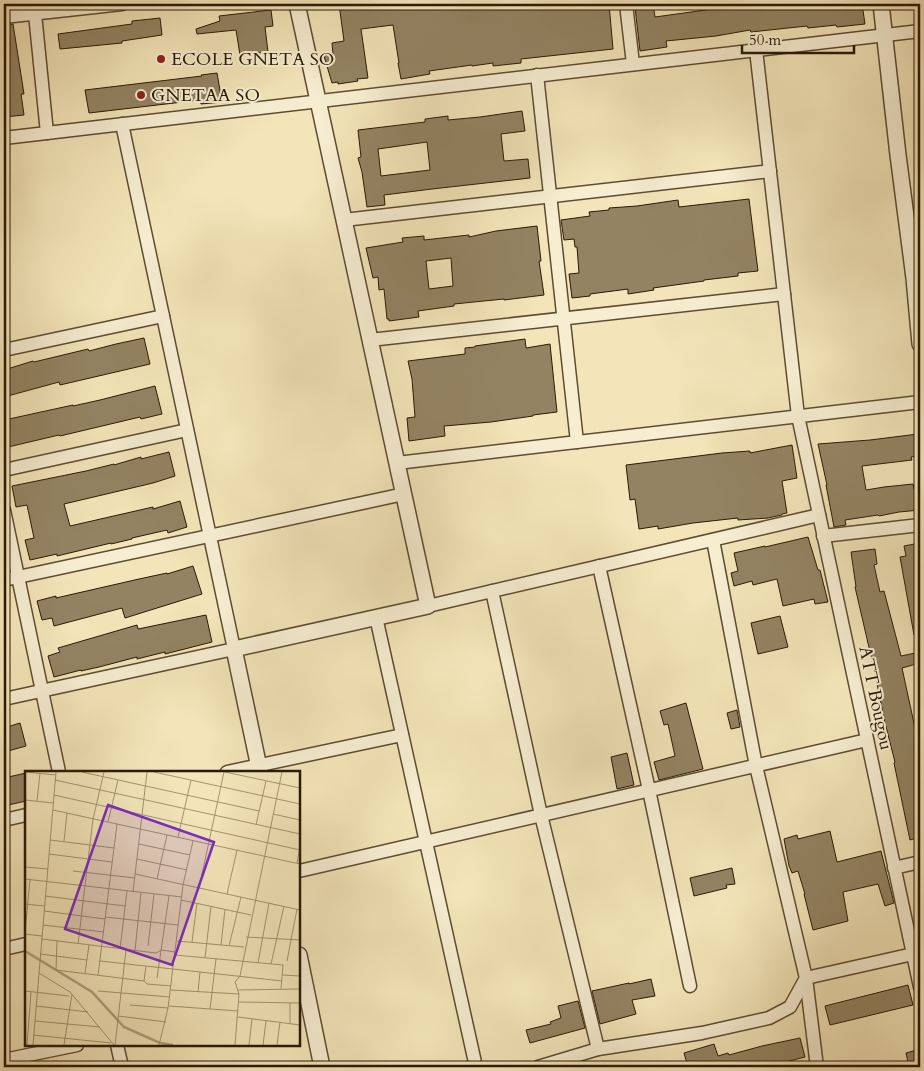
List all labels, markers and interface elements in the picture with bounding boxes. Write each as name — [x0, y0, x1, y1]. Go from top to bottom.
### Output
scale bar — [742, 22, 854, 54]
text: 50 m — [749, 30, 781, 50]
place label: ECOLE GNETA SO — [171, 47, 334, 72]
marker: ECOLE GNETA SO — [155, 53, 167, 65]
place label: GNETAA SO — [151, 83, 260, 108]
marker: GNETAA SO — [135, 89, 147, 101]
street label: ATT Bougou — [852, 644, 899, 752]
inset map — [25, 771, 300, 1046]

